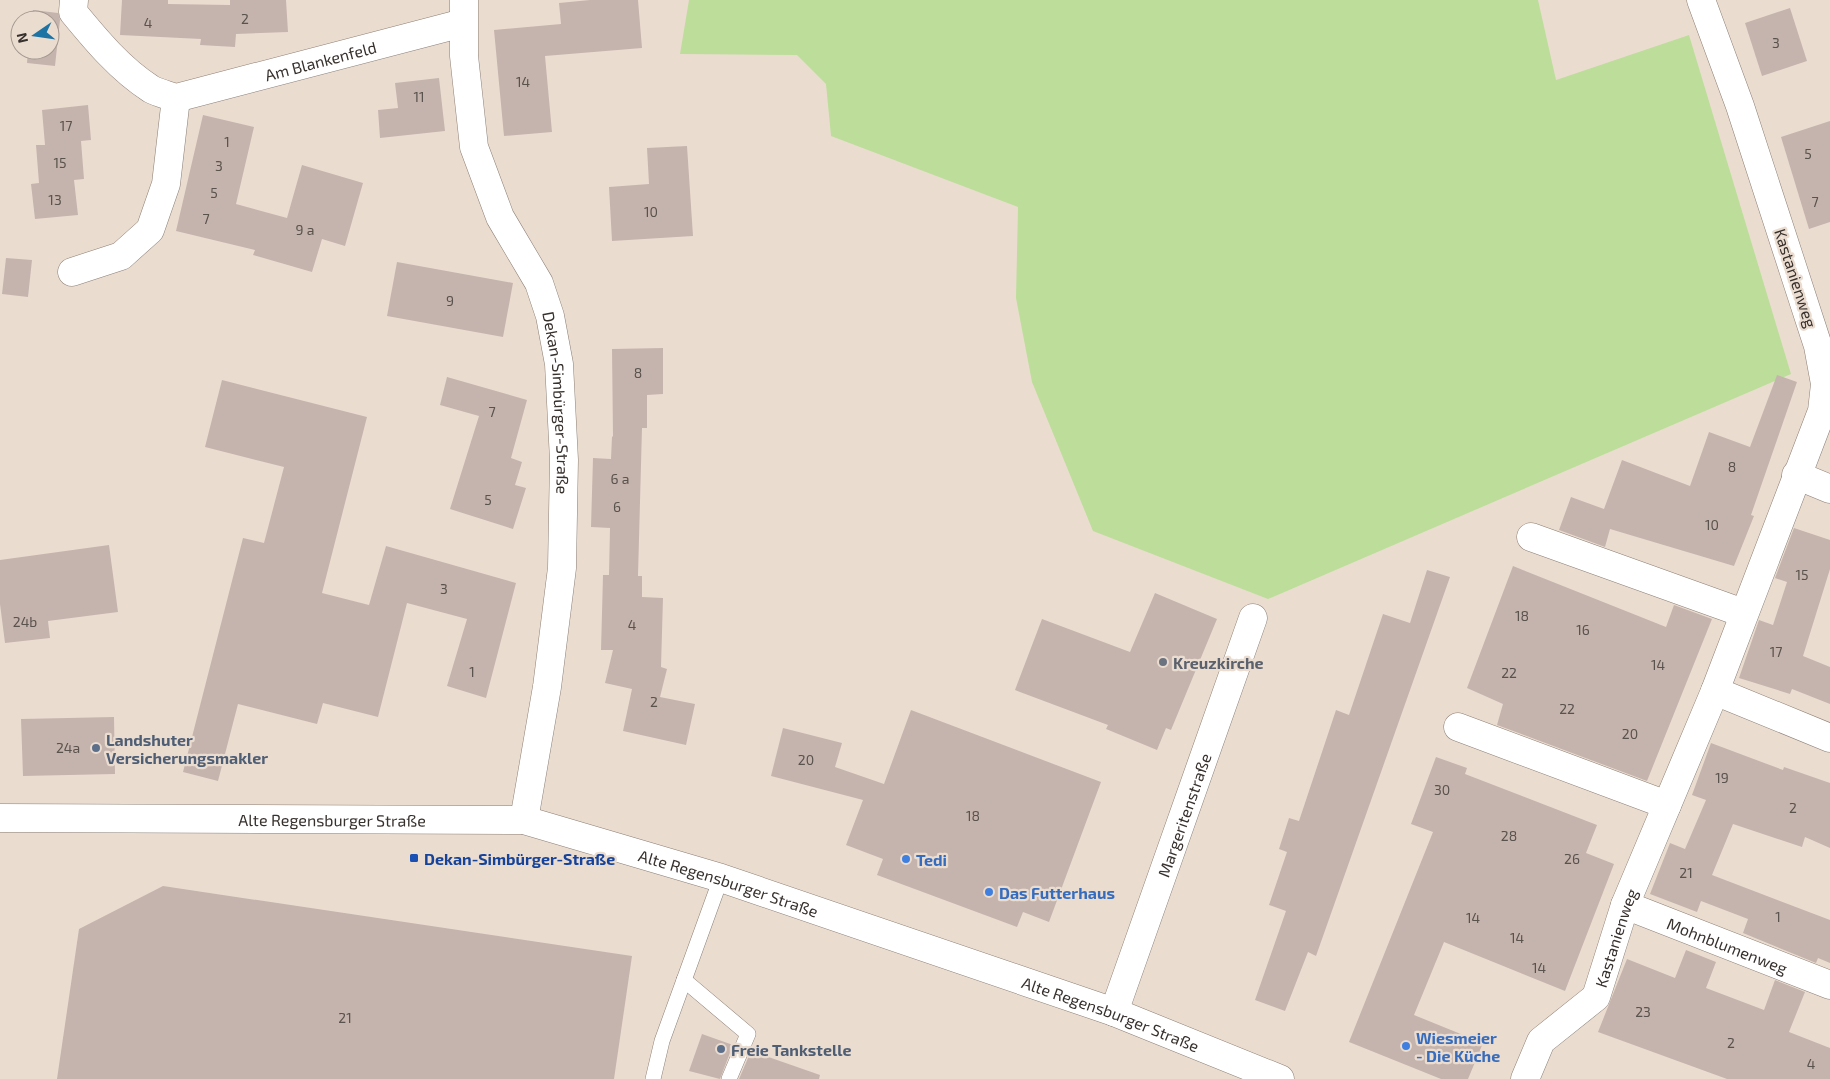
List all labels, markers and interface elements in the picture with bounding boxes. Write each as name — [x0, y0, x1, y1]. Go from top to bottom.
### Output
north arrow — [10, 10, 60, 60]
house number: 2 — [241, 10, 249, 27]
house number: 4 — [144, 14, 152, 31]
text: N — [12, 31, 31, 45]
house number: 3 — [1772, 34, 1780, 51]
street label: Am Blankenfeld — [263, 37, 378, 84]
house number: 14 — [516, 73, 530, 90]
house number: 11 — [413, 88, 425, 105]
house number: 17 — [60, 117, 72, 134]
house number: 1 — [224, 133, 230, 150]
house number: 5 — [1804, 145, 1812, 162]
house number: 15 — [53, 154, 67, 171]
house number: 3 — [215, 157, 223, 174]
house number: 5 — [210, 184, 218, 201]
house number: 13 — [48, 191, 62, 208]
house number: 7 — [1811, 193, 1819, 210]
house number: 10 — [644, 203, 658, 220]
house number: 7 — [202, 210, 210, 227]
house number: 9 a — [296, 221, 314, 238]
street label: Kastanienweg — [1771, 226, 1821, 330]
house number: 9 — [446, 292, 454, 309]
street label: Dekan-Simbürger-Straße — [540, 310, 574, 494]
house number: 8 — [634, 364, 642, 381]
house number: 7 — [488, 403, 496, 420]
house number: 8 — [1728, 458, 1736, 475]
house number: 6 a — [611, 470, 629, 487]
house number: 5 — [484, 491, 492, 508]
house number: 6 — [613, 498, 621, 515]
house number: 10 — [1705, 516, 1719, 533]
house number: 15 — [1795, 566, 1809, 583]
house number: 3 — [440, 580, 448, 597]
house number: 18 — [1515, 607, 1529, 624]
house number: 24b — [13, 613, 37, 630]
house number: 4 — [628, 616, 636, 633]
house number: 16 — [1576, 621, 1590, 638]
house number: 17 — [1770, 643, 1782, 660]
place label: Kreuzkirche — [1173, 653, 1264, 672]
marker: Kreuzkirche — [1157, 656, 1169, 668]
house number: 14 — [1651, 656, 1665, 673]
house number: 1 — [469, 663, 475, 680]
house number: 22 — [1501, 664, 1517, 681]
house number: 2 — [650, 693, 658, 710]
house number: 22 — [1559, 700, 1575, 717]
house number: 20 — [1622, 725, 1638, 742]
place label: Landshuter Versicherungsmakler — [106, 730, 268, 767]
house number: 24a — [56, 739, 80, 756]
marker: Landshuter Versicherungsmakler — [90, 742, 102, 754]
street label: Margeritenstraße — [1153, 750, 1214, 879]
house number: 20 — [798, 751, 814, 768]
house number: 19 — [1715, 769, 1729, 786]
house number: 30 — [1434, 781, 1450, 798]
house number: 2 — [1789, 799, 1797, 816]
house number: 18 — [966, 807, 980, 824]
street label: Alte Regensburger Straße — [238, 809, 426, 829]
house number: 28 — [1501, 827, 1517, 844]
street label: Alte Regensburger Straße — [637, 845, 821, 920]
place label: Dekan-Simbürger-Straße — [424, 849, 615, 868]
place label: Tedi — [916, 850, 947, 869]
house number: 26 — [1564, 850, 1580, 867]
marker: Dekan-Simbürger-Straße — [408, 852, 420, 864]
marker: Tedi — [900, 853, 912, 865]
house number: 21 — [1679, 864, 1693, 881]
place label: Das Futterhaus — [999, 883, 1115, 902]
street label: Kastanienweg — [1590, 885, 1641, 990]
marker: Das Futterhaus — [983, 886, 995, 898]
house number: 1 — [1775, 908, 1781, 925]
house number: 14 — [1466, 909, 1480, 926]
street label: Mohnblumenweg — [1665, 913, 1790, 977]
house number: 14 — [1510, 929, 1524, 946]
house number: 14 — [1532, 959, 1546, 976]
street label: Alte Regensburger Straße — [1020, 972, 1202, 1055]
house number: 23 — [1635, 1003, 1651, 1020]
house number: 21 — [338, 1009, 352, 1026]
place label: Wiesmeier - Die Küche — [1416, 1028, 1500, 1065]
house number: 2 — [1727, 1034, 1735, 1051]
place label: Freie Tankstelle — [731, 1040, 851, 1059]
marker: Wiesmeier - Die Küche — [1400, 1040, 1412, 1052]
marker: Freie Tankstelle — [715, 1043, 727, 1055]
house number: 4 — [1807, 1055, 1815, 1072]

